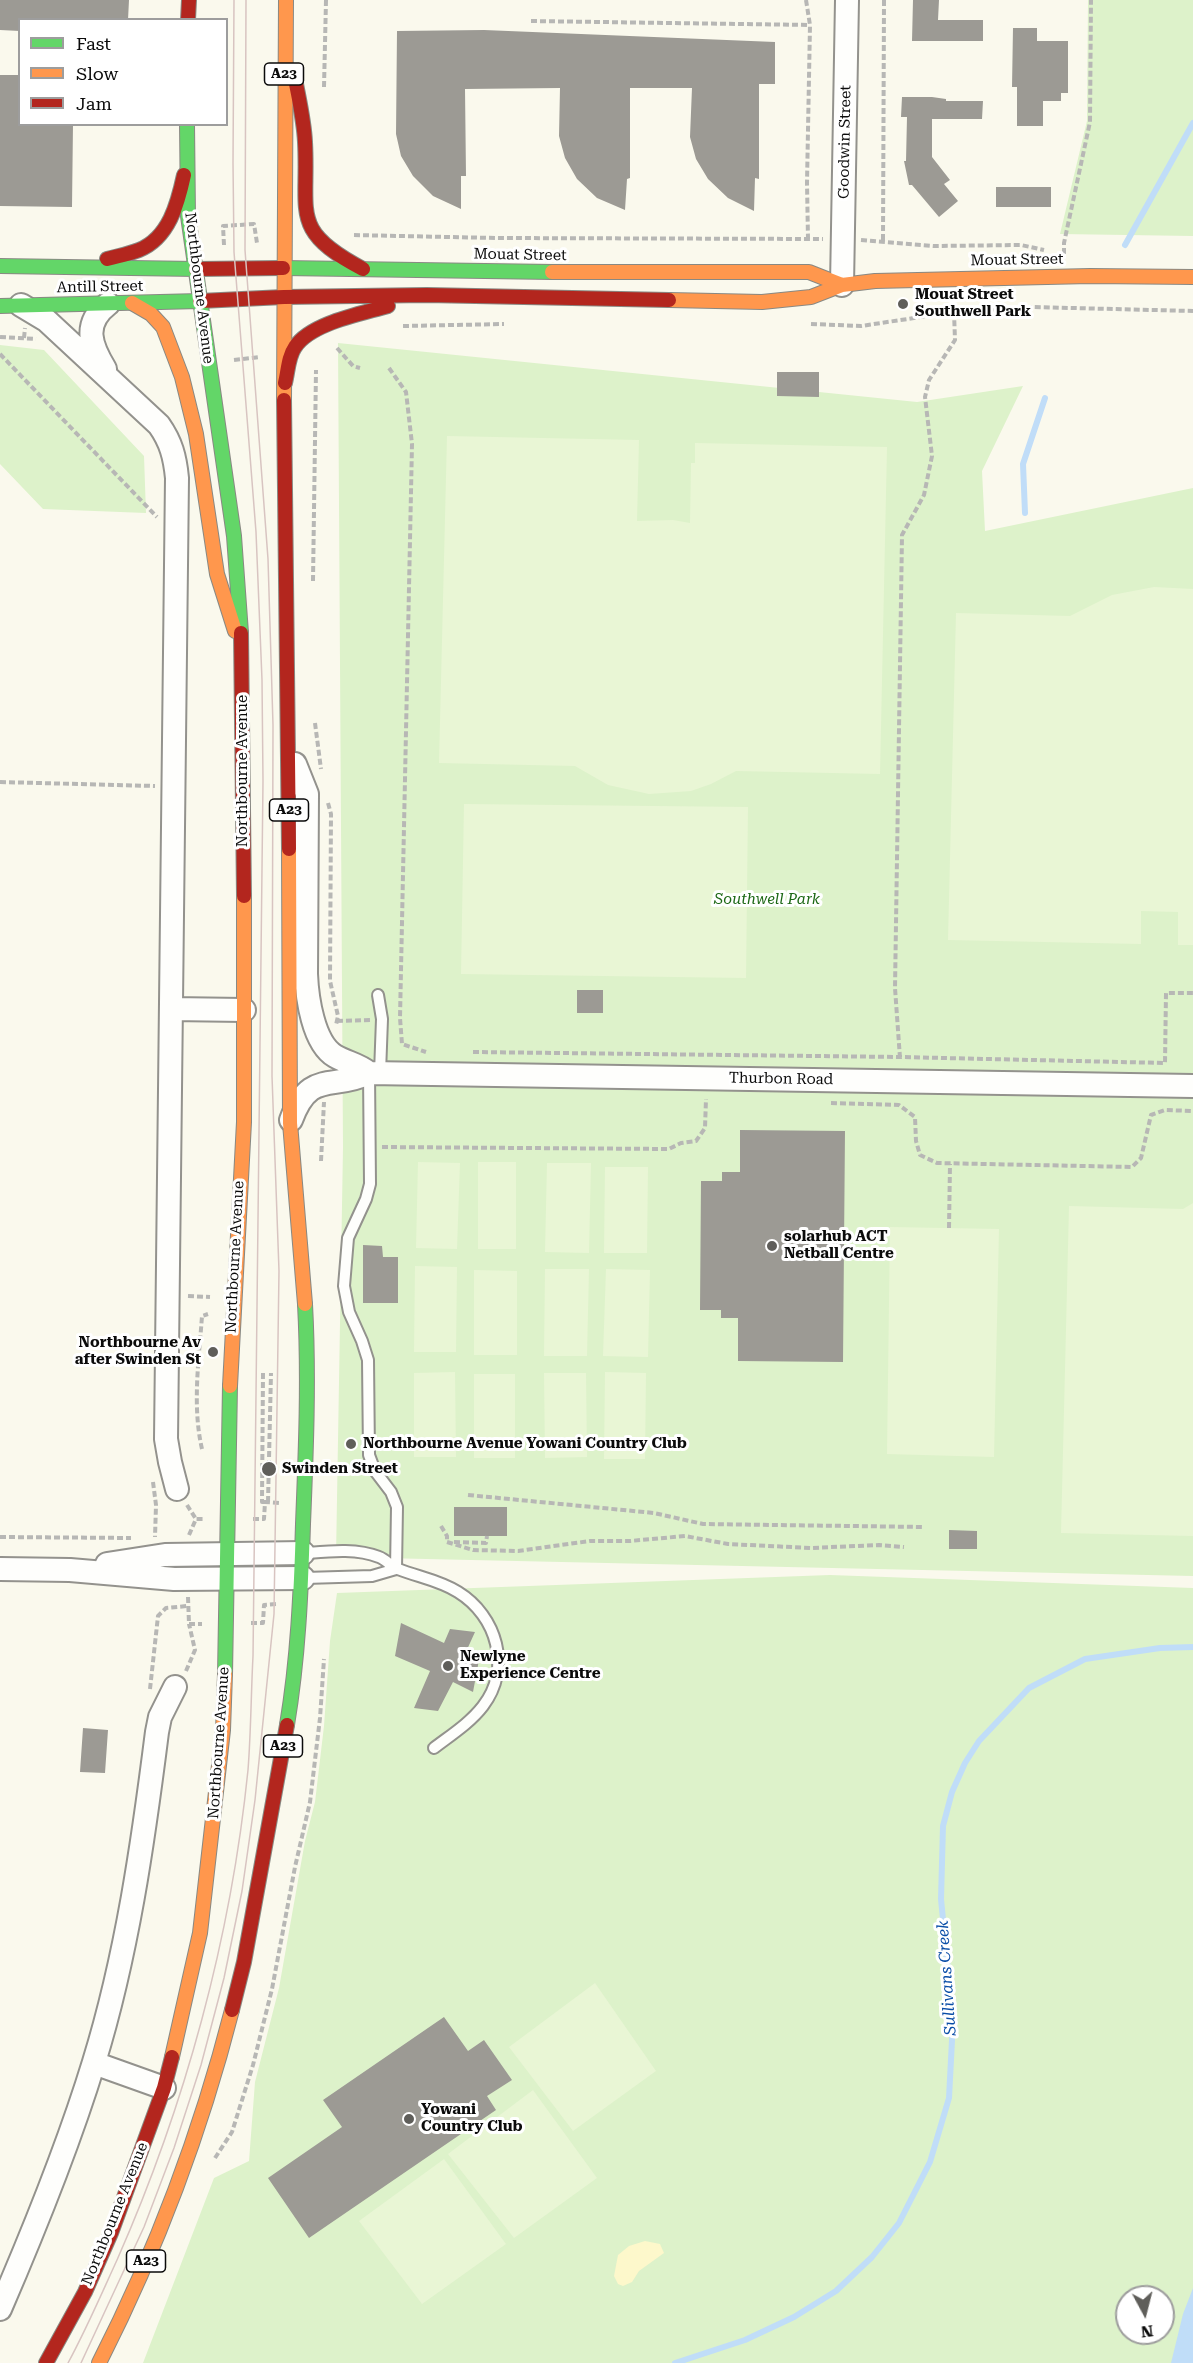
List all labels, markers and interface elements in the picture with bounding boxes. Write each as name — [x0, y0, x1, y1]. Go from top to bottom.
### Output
legend — [18, 18, 228, 126]
text: Fast — [76, 33, 111, 54]
text: Slow — [76, 63, 118, 84]
road number: A23 — [264, 63, 304, 85]
street label: Goodwin Street — [835, 85, 855, 199]
text: Jam — [76, 93, 112, 114]
street label: Northbourne Avenue — [181, 211, 217, 365]
street label: Mouat Street — [473, 245, 567, 265]
street label: Mouat Street — [970, 250, 1064, 270]
street label: Antill Street — [57, 277, 143, 297]
place label: Mouat Street Southwell Park — [915, 286, 1031, 321]
marker: Mouat Street Southwell Park — [896, 297, 910, 311]
street label: Northbourne Avenue — [234, 695, 252, 847]
road number: A23 — [270, 799, 308, 821]
park label: Southwell Park — [714, 891, 820, 909]
street label: Thurbon Road — [729, 1069, 833, 1089]
street label: Northbourne Avenue — [222, 1180, 248, 1334]
place label: solarhub ACT Netball Centre — [784, 1228, 894, 1263]
marker: solarhub ACT Netball Centre — [765, 1239, 779, 1253]
place label: Northbourne Av after Swinden St — [75, 1334, 201, 1369]
marker: Northbourne Av after Swinden St — [206, 1345, 220, 1359]
place label: Northbourne Avenue Yowani Country Club — [363, 1435, 687, 1453]
marker: Northbourne Avenue Yowani Country Club — [344, 1437, 358, 1451]
marker: Swinden Street — [260, 1460, 278, 1478]
place label: Swinden Street — [282, 1460, 398, 1478]
place label: Newlyne Experience Centre — [460, 1648, 601, 1683]
marker: Newlyne Experience Centre — [441, 1659, 455, 1673]
street label: Northbourne Avenue — [205, 1666, 233, 1820]
road number: A23 — [264, 1735, 302, 1757]
water label: Sullivans Creek — [933, 1920, 961, 2036]
place label: Yowani Country Club — [421, 2101, 523, 2136]
marker: Yowani Country Club — [402, 2112, 416, 2126]
street label: Northbourne Avenue — [78, 2140, 152, 2288]
road number: A23 — [126, 2250, 166, 2272]
north arrow — [1115, 2285, 1175, 2345]
text: N — [1140, 2321, 1154, 2342]

